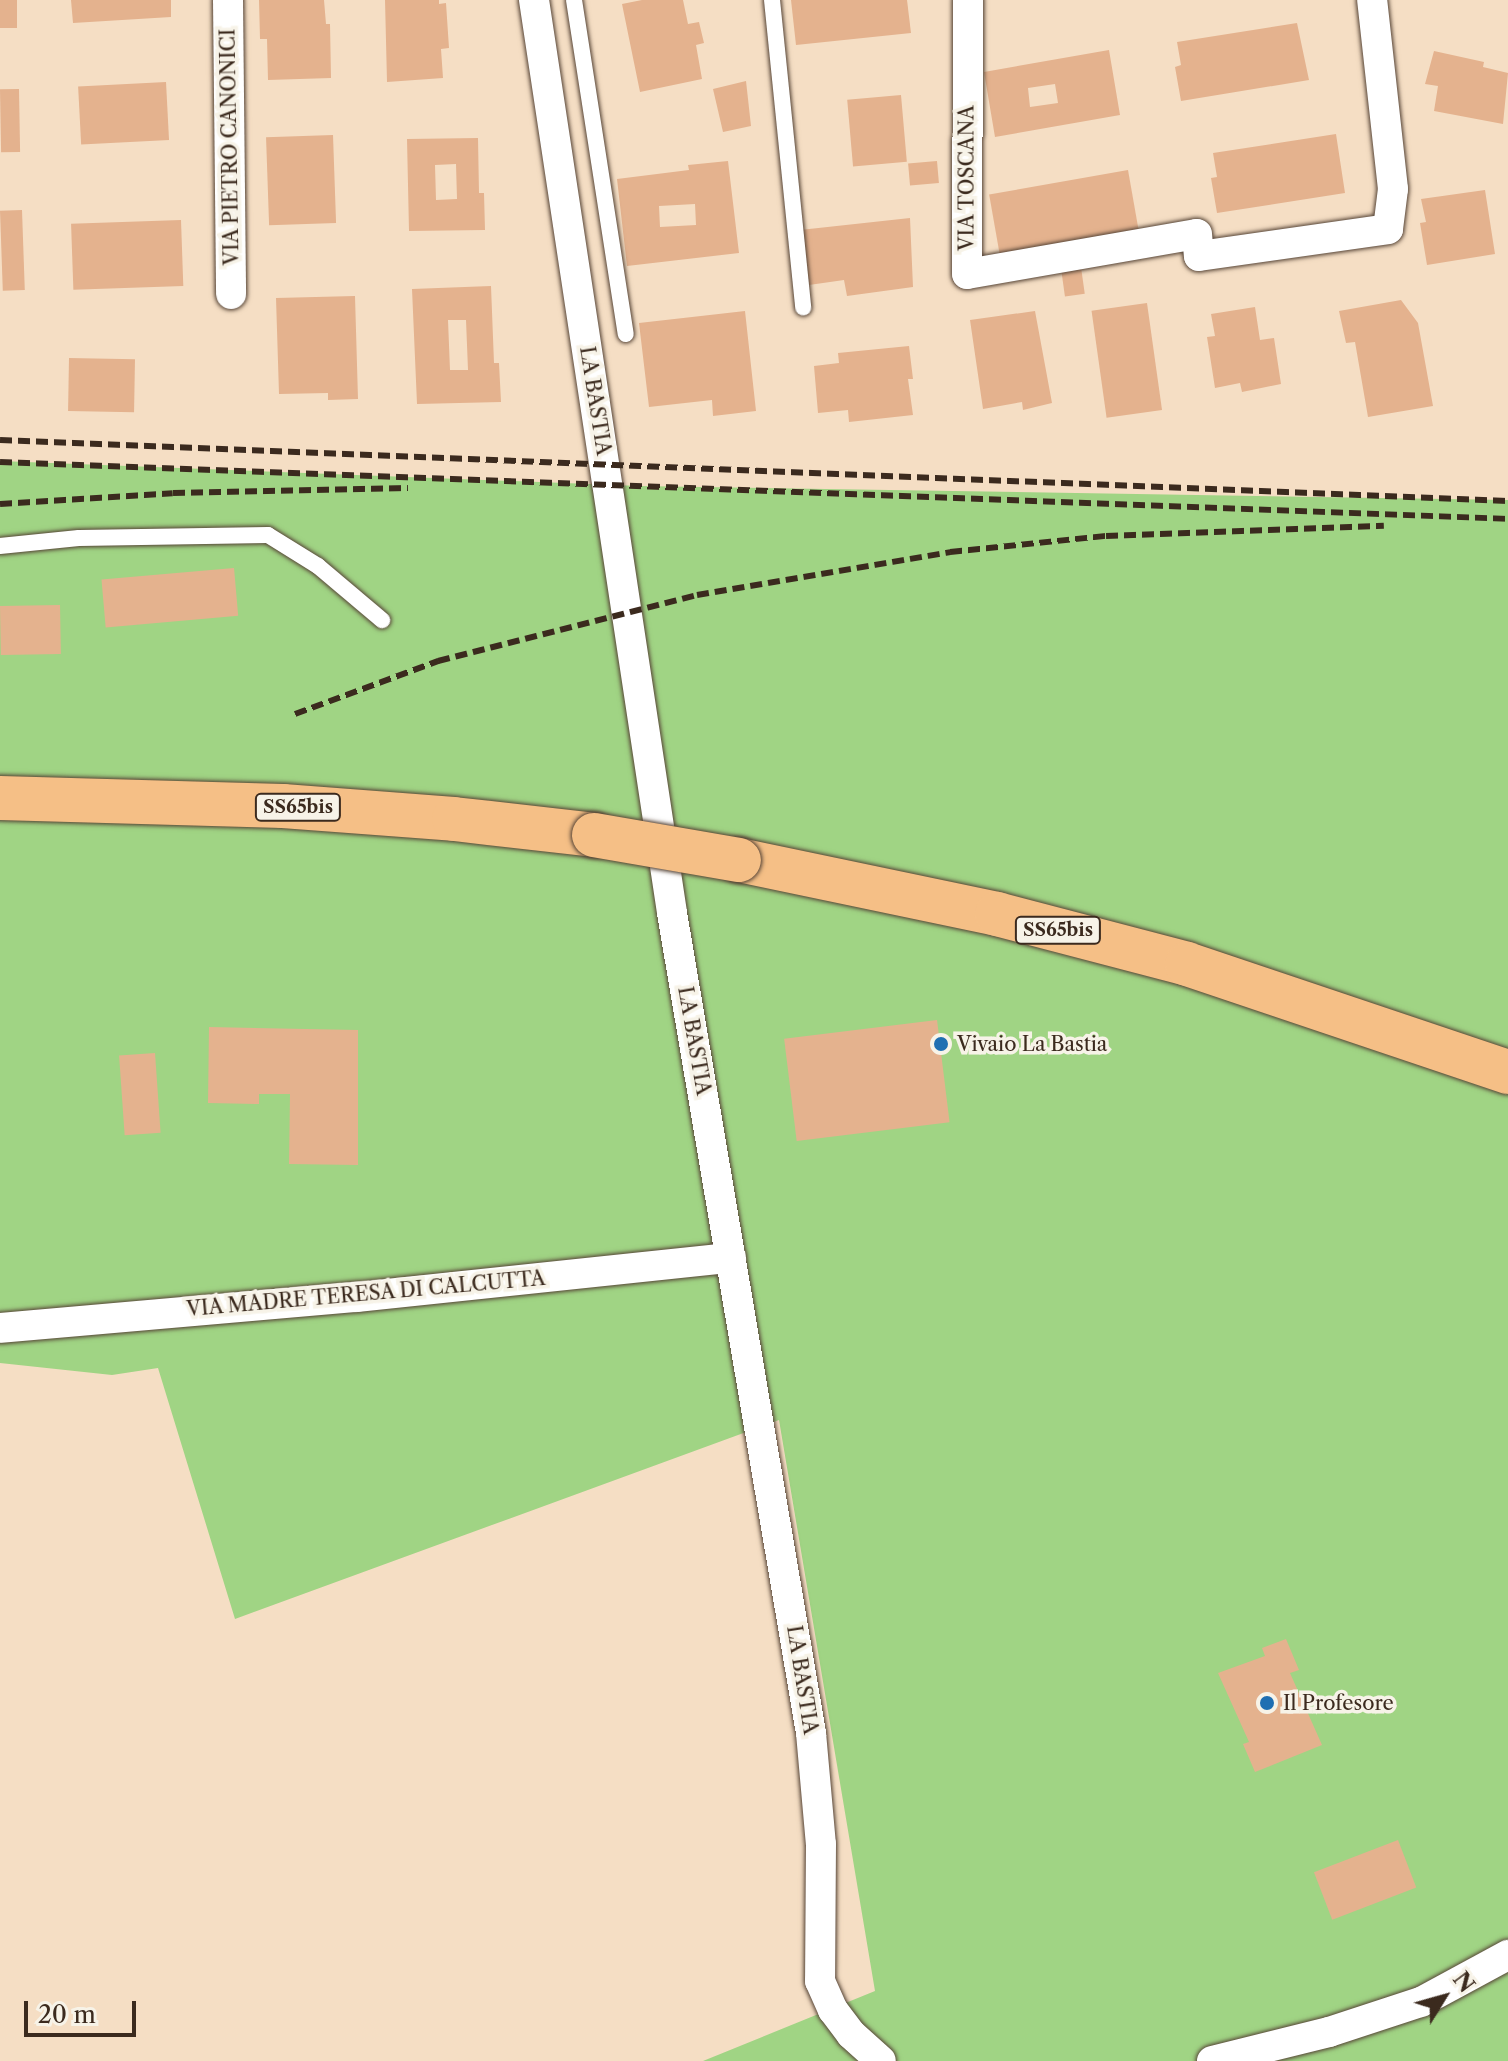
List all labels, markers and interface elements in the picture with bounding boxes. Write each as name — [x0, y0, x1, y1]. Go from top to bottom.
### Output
street label: VIA PIETRO CANONICI — [216, 28, 244, 266]
street label: VIA TOSCANA — [955, 104, 979, 252]
street label: LA BASTIA — [574, 344, 616, 458]
road number: SS65bis — [254, 793, 342, 821]
road number: SS65bis — [1014, 916, 1102, 944]
street label: LA BASTIA — [673, 984, 715, 1098]
place label: Vivaio La Bastia — [957, 1032, 1108, 1056]
marker: Vivaio La Bastia — [932, 1035, 950, 1053]
street label: VIA MADRE TERESA DI CALCUTTA — [185, 1266, 547, 1322]
street label: LA BASTIA — [781, 1623, 823, 1737]
place label: Il Profesore — [1283, 1691, 1394, 1715]
marker: Il Profesore — [1258, 1694, 1276, 1712]
north arrow — [1404, 1957, 1484, 2037]
text: N — [1447, 1966, 1480, 1998]
scale bar — [28, 1985, 140, 2035]
text: 20 m — [38, 2000, 96, 2029]

